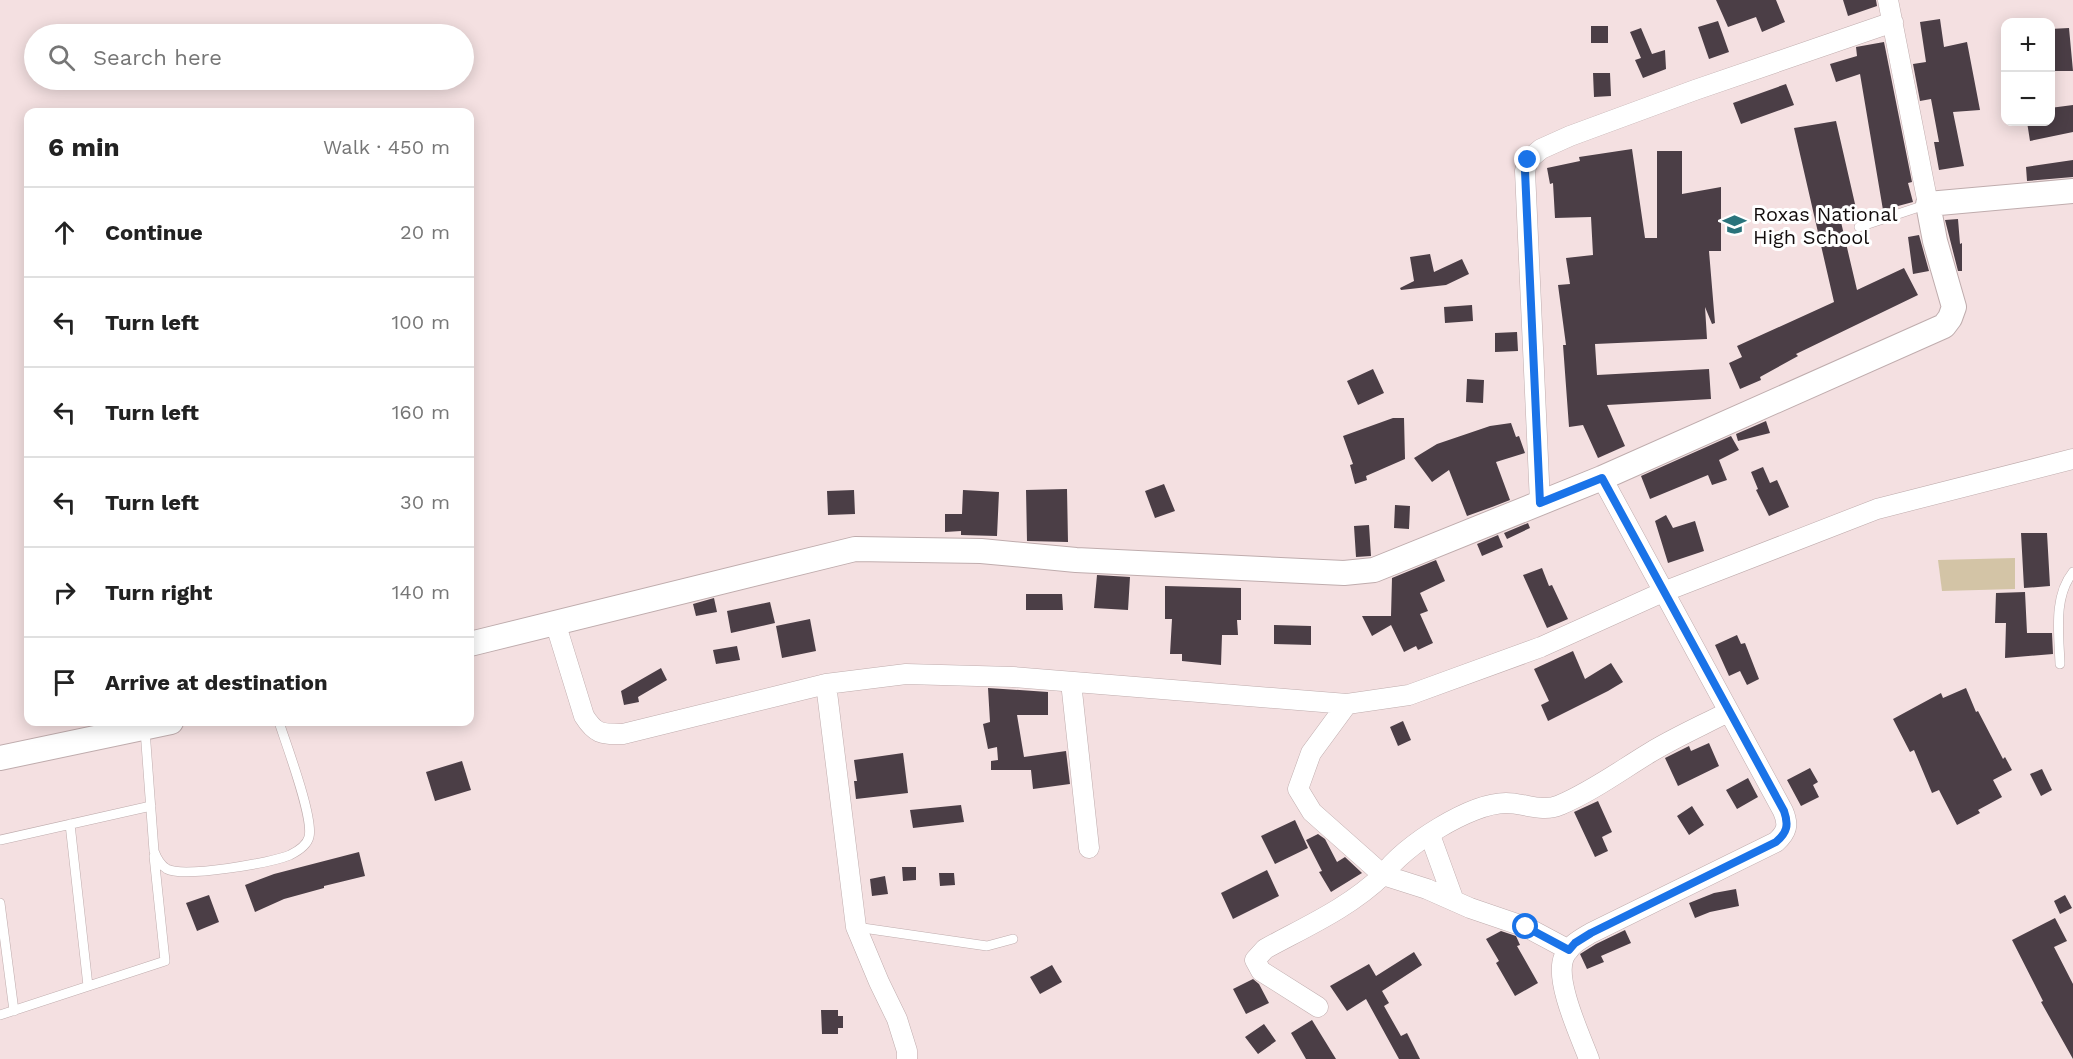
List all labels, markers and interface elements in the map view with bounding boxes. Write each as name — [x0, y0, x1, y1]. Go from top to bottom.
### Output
map controls — [2001, 18, 2055, 126]
button: + — [2001, 18, 2055, 72]
search box — [24, 24, 474, 90]
icon: search — [45, 41, 78, 74]
text: Search here — [93, 45, 222, 70]
button: − — [2001, 72, 2055, 126]
text: 6 min — [48, 132, 120, 162]
text: Walk · 450 m — [323, 135, 450, 159]
route end — [1514, 146, 1540, 172]
place label: Roxas National High School — [1753, 202, 1898, 249]
school or university icon: Roxas National High School — [1722, 212, 1748, 238]
icon: ahead — [48, 216, 81, 249]
text: Continue — [105, 220, 203, 245]
text: 20 m — [400, 220, 450, 244]
icon: left — [48, 306, 81, 339]
text: Turn left — [105, 310, 199, 335]
text: 100 m — [391, 310, 450, 334]
icon: left — [48, 396, 81, 429]
text: Turn left — [105, 400, 199, 425]
text: 160 m — [392, 400, 450, 424]
icon: left — [48, 486, 81, 519]
text: Turn left — [105, 490, 199, 515]
text: 30 m — [400, 490, 450, 514]
icon: right — [48, 576, 81, 609]
text: Turn right — [105, 580, 212, 605]
text: 140 m — [392, 580, 450, 604]
icon: arrive — [48, 666, 81, 699]
text: Arrive at destination — [105, 670, 328, 695]
route start — [1512, 913, 1538, 939]

